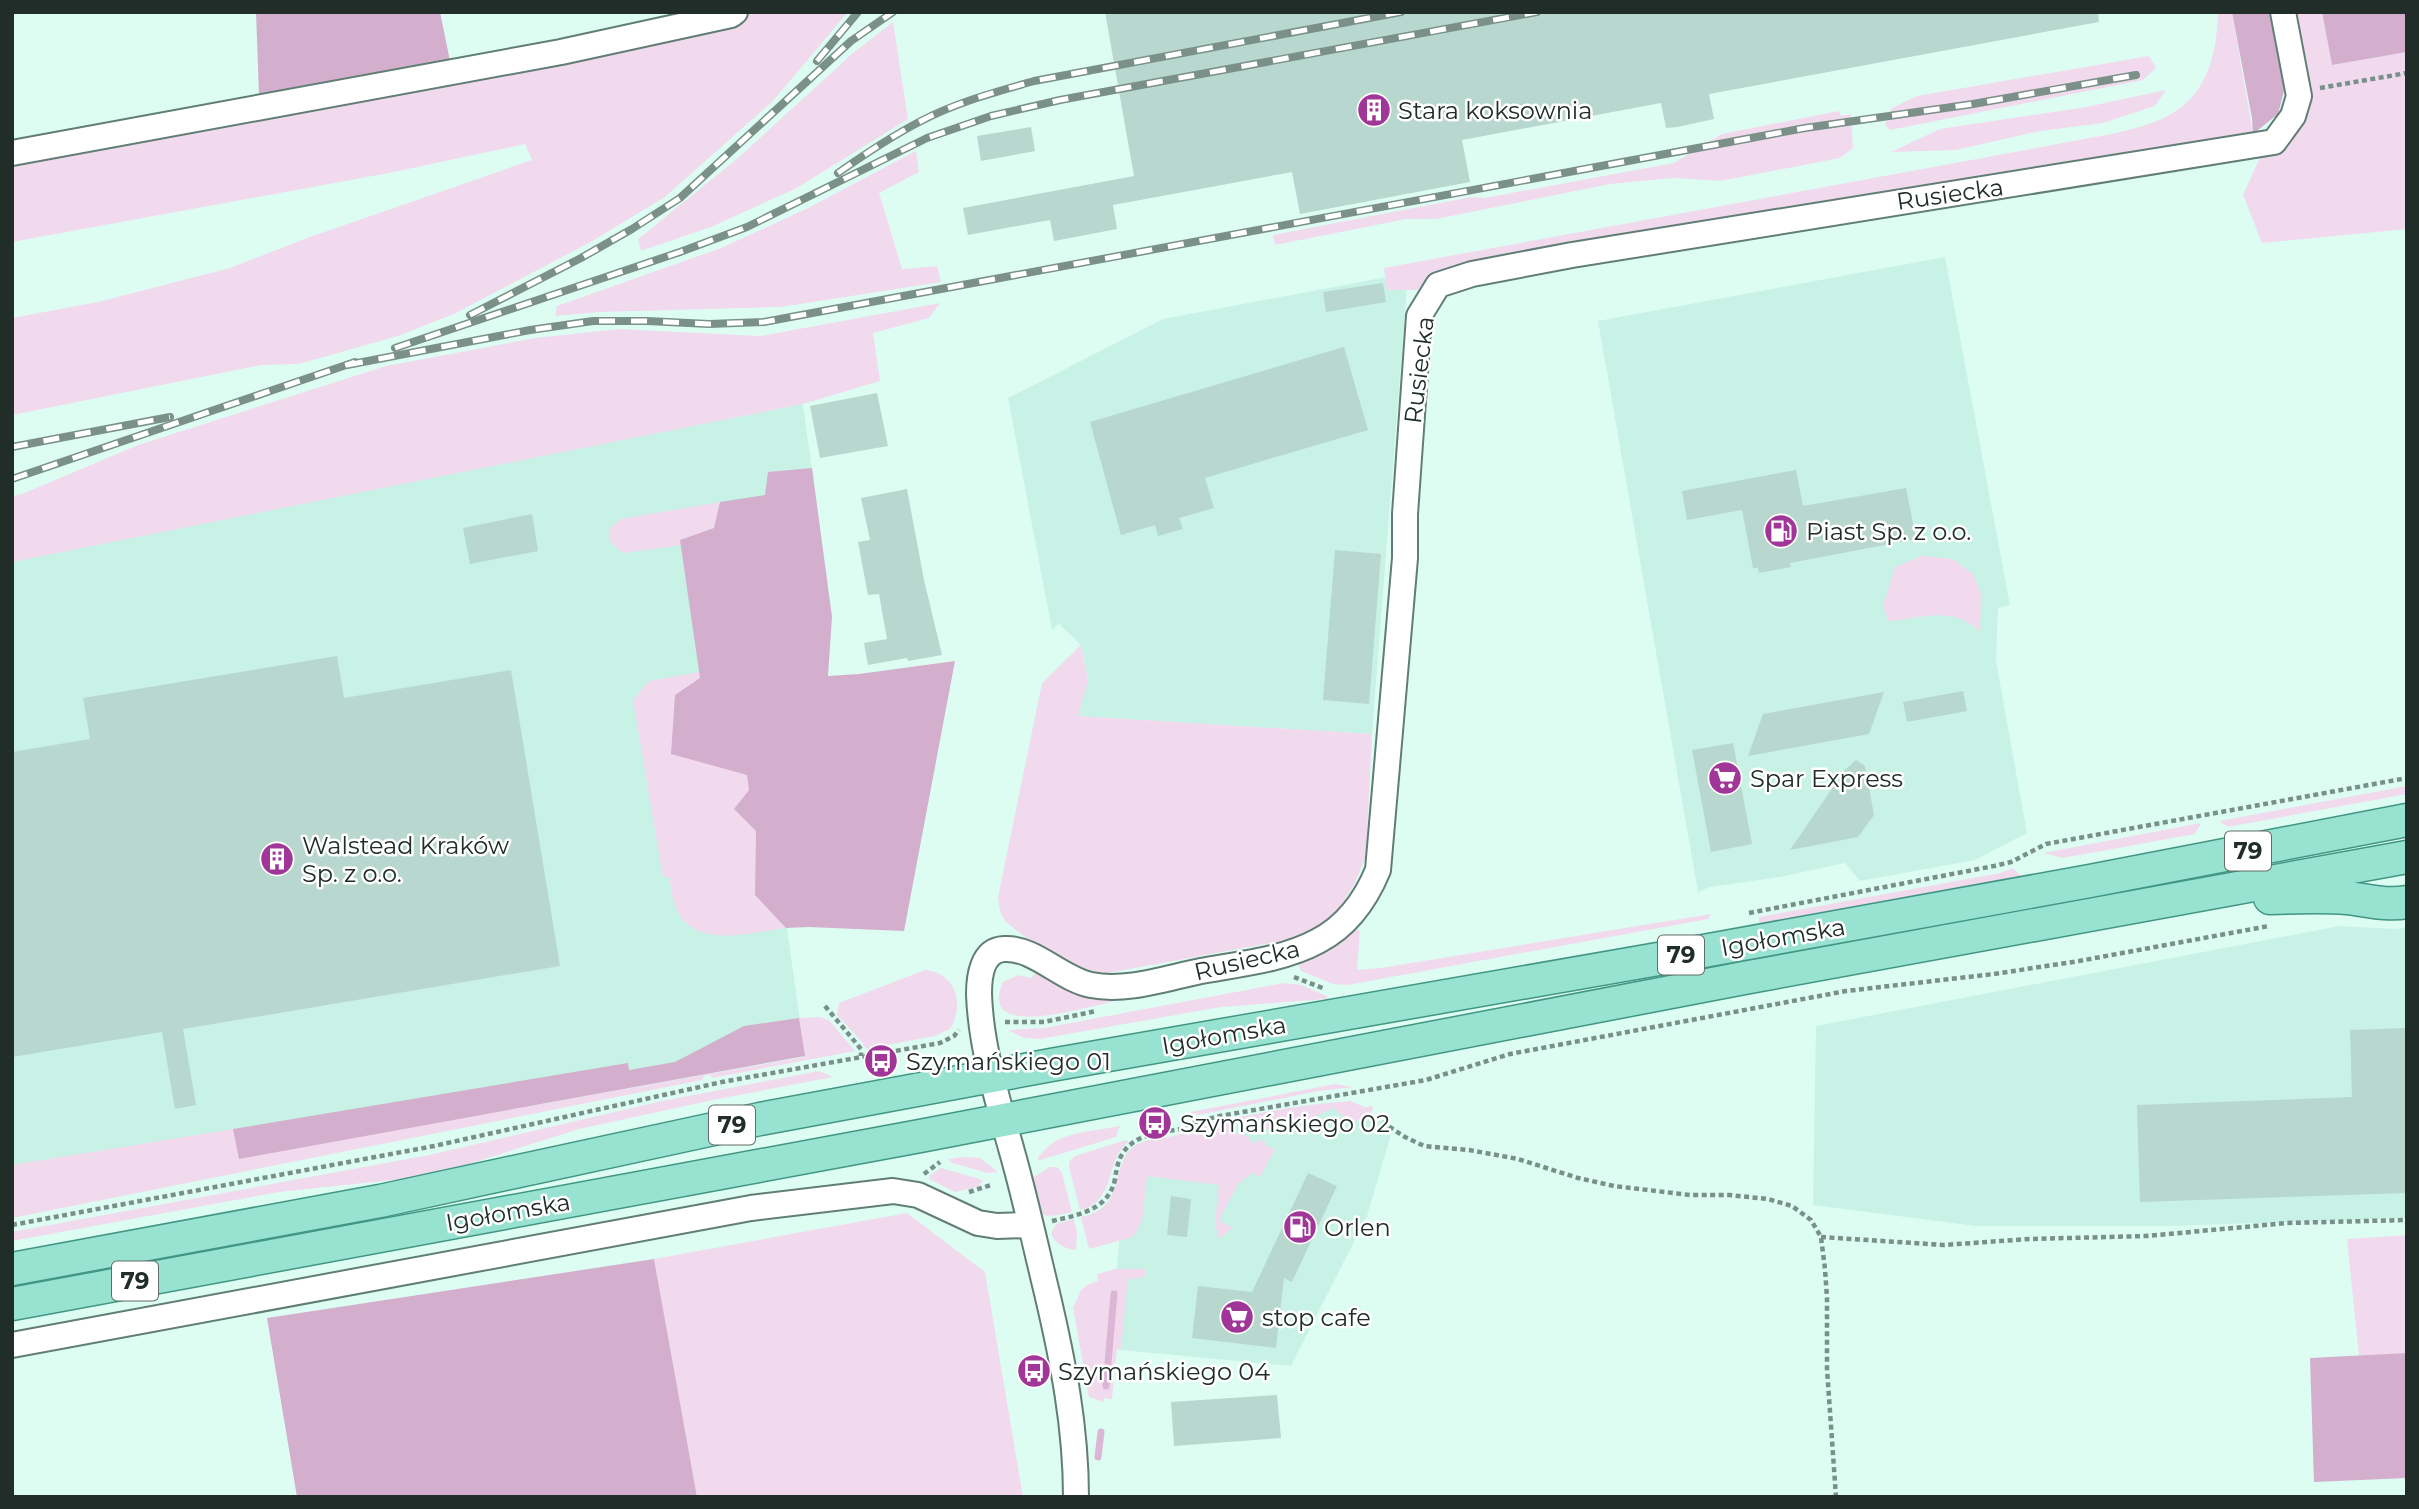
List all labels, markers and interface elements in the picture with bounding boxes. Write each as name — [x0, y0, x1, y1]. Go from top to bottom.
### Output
building icon: Stara koksownia — [1355, 91, 1393, 129]
place label: Stara koksownia — [1398, 96, 1592, 125]
street label: Rusiecka — [1895, 172, 2005, 216]
street label: Rusiecka — [1398, 315, 1440, 425]
fuel station icon: Piast Sp. z o.o. — [1762, 512, 1800, 550]
place label: Piast Sp. z o.o. — [1806, 517, 1971, 546]
supermarket icon: Spar Express — [1706, 759, 1744, 797]
place label: Spar Express — [1750, 764, 1903, 793]
place label: Walstead Kraków Sp. z o.o. — [302, 831, 509, 888]
road number: 79 — [2225, 832, 2271, 870]
building icon: Walstead Kraków Sp. z o.o. — [258, 840, 296, 878]
street label: Igołomska — [1718, 912, 1848, 962]
street label: Rusiecka — [1191, 934, 1303, 986]
road number: 79 — [1658, 936, 1704, 974]
street label: Igołomska — [1159, 1010, 1289, 1060]
bus stop icon: Szymańskiego 01 — [862, 1042, 900, 1080]
place label: Szymańskiego 01 — [906, 1047, 1111, 1076]
bus stop icon: Szymańskiego 02 — [1136, 1104, 1174, 1142]
road number: 79 — [709, 1106, 755, 1144]
place label: Szymańskiego 02 — [1180, 1109, 1390, 1138]
street label: Igołomska — [443, 1187, 573, 1237]
fuel station icon: Orlen — [1281, 1208, 1319, 1246]
place label: Orlen — [1324, 1213, 1391, 1242]
road number: 79 — [112, 1262, 158, 1300]
supermarket icon: stop cafe — [1218, 1298, 1256, 1336]
place label: stop cafe — [1262, 1303, 1371, 1332]
bus stop icon: Szymańskiego 04 — [1015, 1352, 1053, 1390]
place label: Szymańskiego 04 — [1058, 1357, 1270, 1386]

